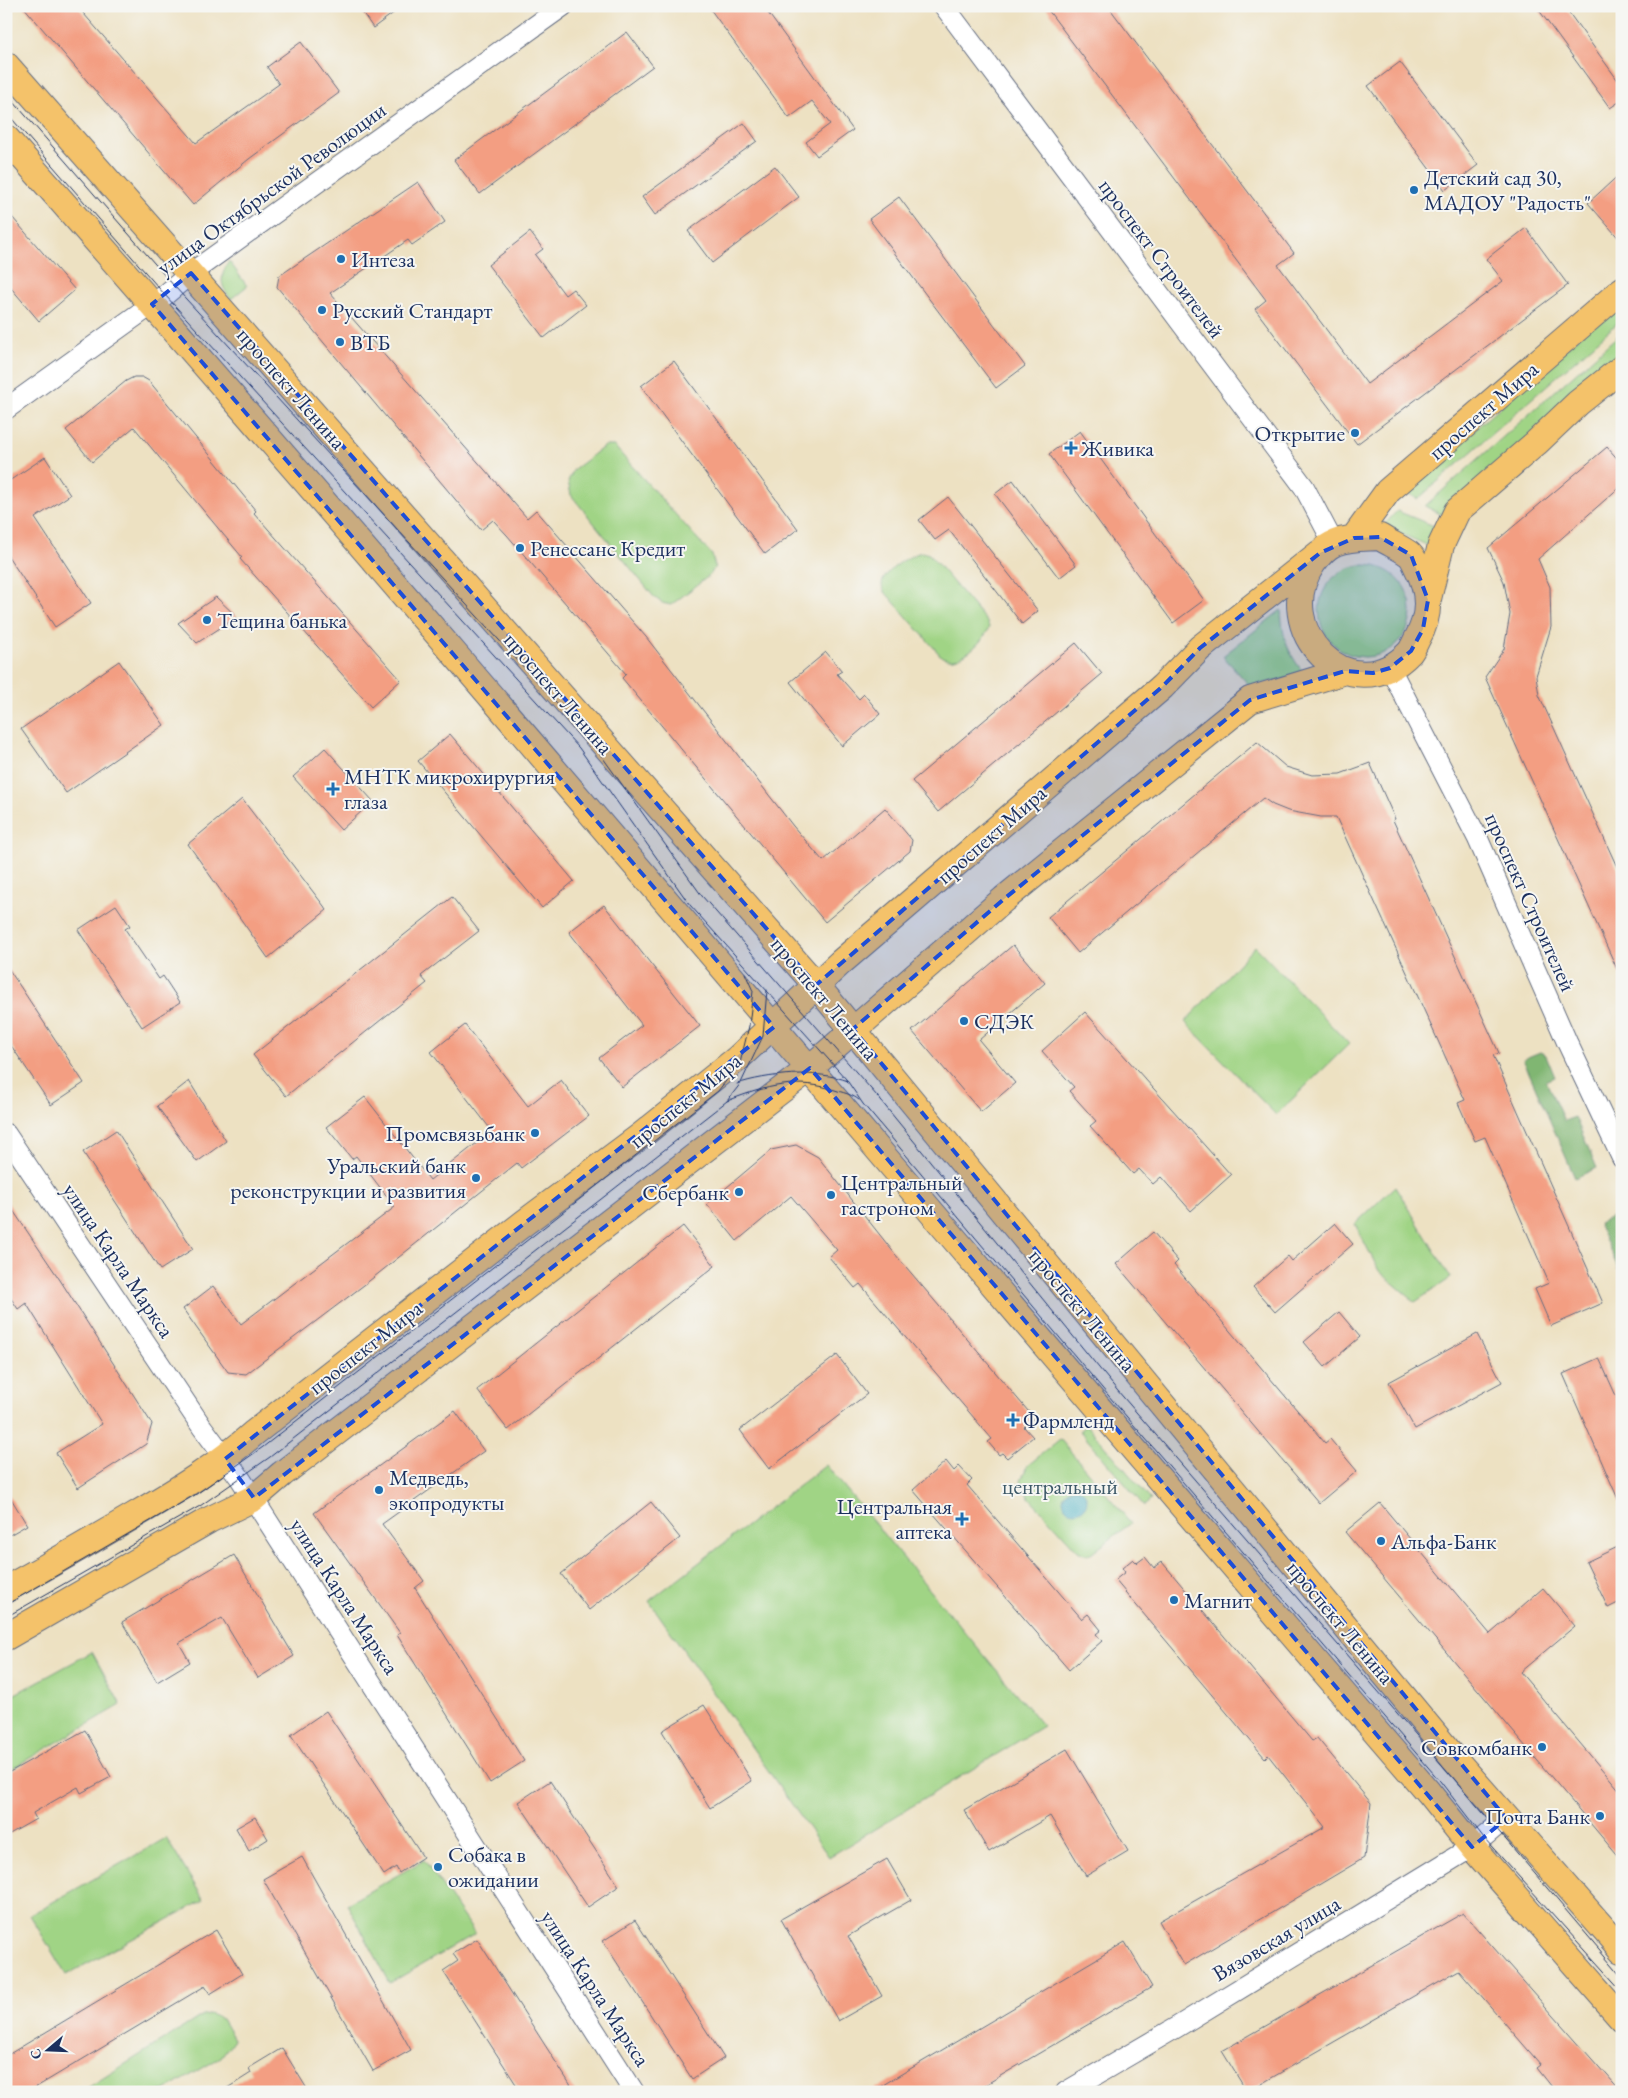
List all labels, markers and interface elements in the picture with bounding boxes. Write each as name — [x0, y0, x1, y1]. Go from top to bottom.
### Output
street label: улица Октябрьской Революции — [151, 95, 392, 281]
place label: Детский сад 30, МАДОУ "Радость" — [1424, 163, 1591, 217]
street label: проспект Строителей — [1092, 173, 1231, 344]
marker: Детский сад 30, МАДОУ "Радость" — [1408, 184, 1420, 196]
place label: Интеза — [351, 245, 415, 274]
marker: Интеза — [335, 253, 347, 265]
place label: Русский Стандарт — [332, 296, 493, 325]
marker: Русский Стандарт — [316, 304, 328, 316]
street label: проспект Ленина — [230, 321, 353, 456]
place label: ВТБ — [350, 328, 390, 357]
marker: ВТБ — [334, 336, 346, 348]
street label: проспект Мира — [1422, 354, 1545, 466]
place label: Открытие — [1255, 419, 1345, 448]
marker: Открытие — [1349, 427, 1361, 439]
place label: Живика — [1080, 434, 1154, 463]
marker: Живика — [1065, 442, 1077, 454]
place label: Ренессанс Кредит — [530, 534, 685, 563]
marker: Ренессанс Кредит — [514, 542, 526, 554]
place label: Тещина банька — [217, 606, 347, 635]
marker: Тещина банька — [201, 614, 213, 626]
street label: проспект Ленина — [497, 626, 620, 761]
place label: МНТК микрохирургия глаза — [344, 762, 555, 816]
street label: проспект Мира — [930, 778, 1053, 890]
marker: МНТК микрохирургия глаза — [326, 782, 340, 796]
street label: проспект Строителей — [1478, 808, 1583, 996]
street label: проспект Ленина — [764, 930, 885, 1066]
place label: СДЭК — [974, 1007, 1034, 1036]
marker: СДЭК — [958, 1015, 970, 1027]
street label: проспект Мира — [623, 1046, 748, 1155]
place label: Промсвязьбанк — [385, 1119, 525, 1148]
marker: Промсвязьбанк — [529, 1127, 541, 1139]
place label: Уральский банк реконструкции и развития — [230, 1151, 466, 1205]
place label: Центральный гастроном — [841, 1168, 963, 1222]
marker: Уральский банк реконструкции и развития — [470, 1172, 482, 1184]
street label: улица Карла Маркса — [56, 1177, 181, 1344]
place label: Сбербанк — [642, 1178, 729, 1207]
marker: Сбербанк — [733, 1186, 745, 1198]
marker: Центральный гастроном — [825, 1189, 837, 1201]
street label: проспект Ленина — [1022, 1242, 1143, 1378]
street label: проспект Мира — [302, 1294, 428, 1401]
place label: Фармленд — [1023, 1406, 1114, 1435]
marker: Фармленд — [1007, 1414, 1019, 1426]
place label: Медведь, экопродукты — [389, 1463, 504, 1517]
park label: центральный — [1002, 1472, 1118, 1501]
marker: Медведь, экопродукты — [373, 1484, 385, 1496]
place label: Центральная аптека — [837, 1492, 952, 1546]
street label: улица Карла Маркса — [283, 1513, 406, 1680]
marker: Центральная аптека — [956, 1513, 968, 1525]
place label: Альфа-Банк — [1390, 1527, 1497, 1556]
marker: Альфа-Банк — [1375, 1535, 1387, 1547]
street label: проспект Ленина — [1280, 1554, 1401, 1690]
place label: Магнит — [1184, 1586, 1252, 1615]
marker: Магнит — [1168, 1594, 1180, 1606]
place label: Совкомбанк — [1421, 1733, 1532, 1762]
marker: Совкомбанк — [1536, 1741, 1548, 1753]
place label: Почта Банк — [1485, 1802, 1590, 1831]
marker: Почта Банк — [1594, 1810, 1606, 1822]
place label: Собака в ожидании — [448, 1840, 539, 1894]
marker: Собака в ожидании — [432, 1861, 444, 1873]
street label: Вязовская улица — [1207, 1889, 1346, 1988]
street label: улица Карла Маркса — [534, 1905, 657, 2072]
north arrow — [22, 2026, 72, 2076]
text: С — [26, 2047, 46, 2062]

